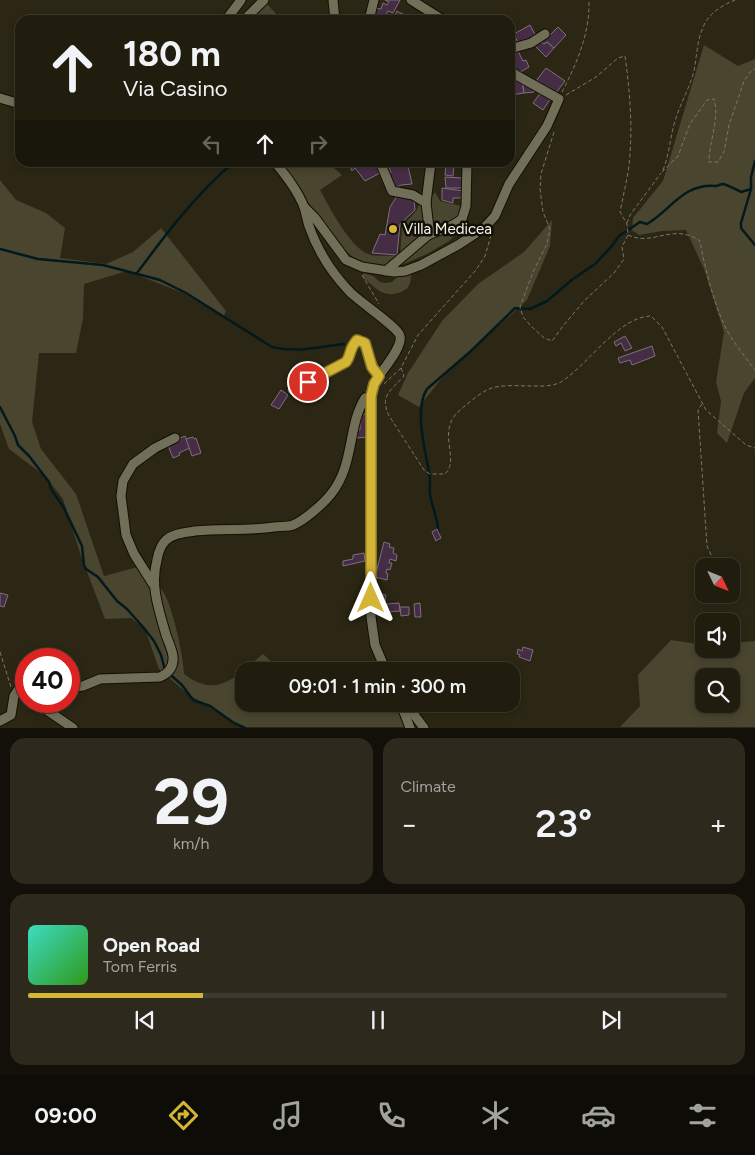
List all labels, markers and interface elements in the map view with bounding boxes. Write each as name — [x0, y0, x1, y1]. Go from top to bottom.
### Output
text: 180 m — [123, 33, 221, 75]
icon: ahead — [40, 35, 105, 100]
text: Via Casino — [123, 75, 227, 102]
icon: left — [198, 130, 226, 158]
icon: ahead — [251, 130, 279, 158]
icon: right — [304, 130, 332, 158]
place label: Villa Medicea — [403, 220, 492, 238]
marker: Villa Medicea — [387, 223, 399, 235]
pin — [287, 361, 329, 403]
icon: arrive — [294, 368, 322, 396]
north arrow — [695, 558, 740, 602]
map controls — [695, 558, 740, 713]
position arrow — [344, 571, 396, 623]
button: sound — [695, 613, 740, 658]
speed limit sign: 40 — [15, 648, 80, 713]
button: search — [695, 668, 740, 713]
text: 09:01 · 1 min · 300 m — [289, 675, 466, 698]
text: 29 — [154, 762, 229, 840]
text: Climate — [401, 777, 456, 796]
text: 23° — [535, 801, 592, 847]
text: − — [401, 807, 418, 841]
text: + — [710, 807, 727, 841]
text: km/h — [173, 834, 210, 853]
text: Open Road — [103, 934, 200, 957]
text: Tom Ferris — [103, 957, 177, 976]
icon: previous — [131, 1006, 159, 1034]
icon: pause — [364, 1006, 392, 1034]
icon: next — [597, 1006, 625, 1034]
icon: directions — [166, 1098, 201, 1133]
icon: music — [270, 1098, 305, 1133]
icon: phone — [374, 1098, 409, 1133]
icon: climate — [478, 1098, 513, 1133]
icon: car — [581, 1098, 616, 1133]
icon: filters — [685, 1098, 720, 1133]
text: 09:00 — [34, 1102, 97, 1129]

